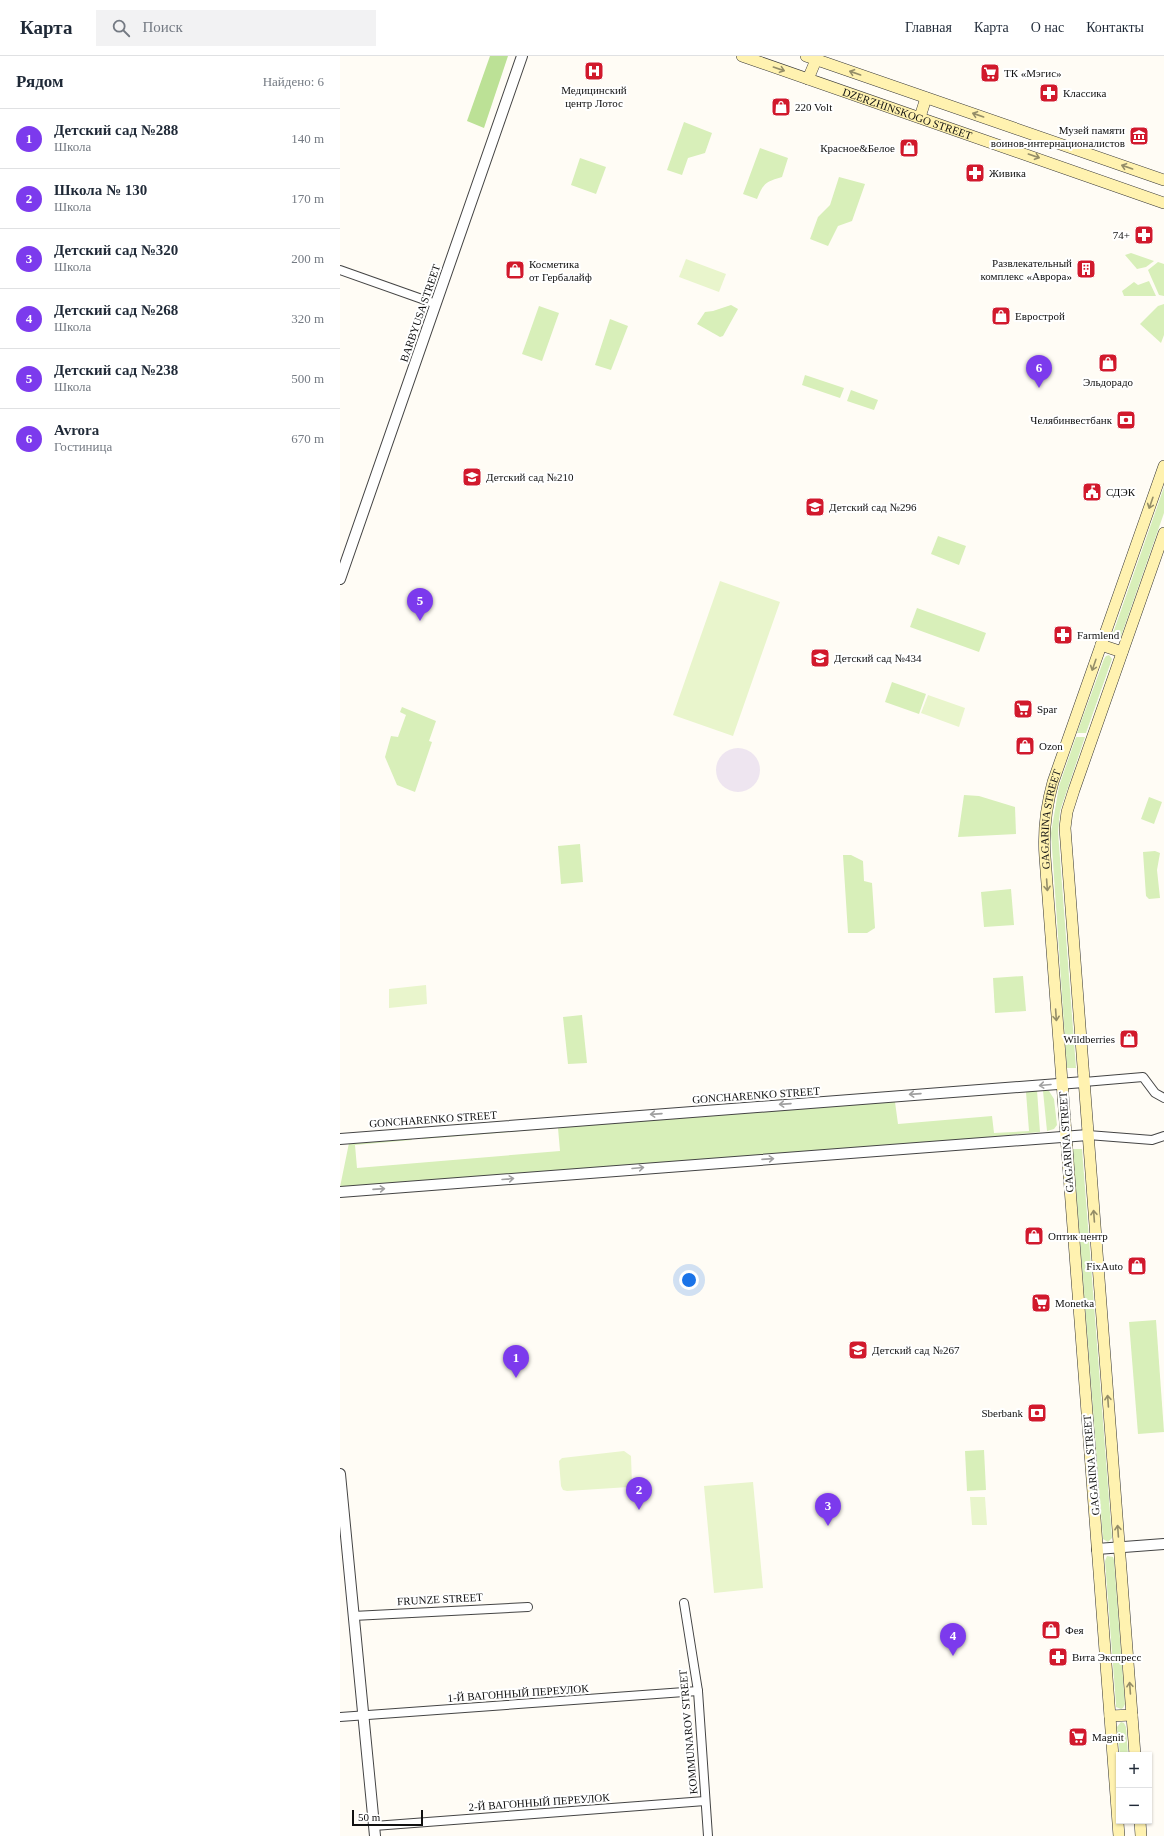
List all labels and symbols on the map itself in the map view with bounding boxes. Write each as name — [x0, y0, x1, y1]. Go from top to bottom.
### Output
hospital icon: Медицинский центр Лотос — [583, 60, 605, 82]
supermarket icon: ТК «Мэгис» — [979, 62, 1001, 84]
one-way arrow — [772, 65, 784, 73]
place label: ТК «Мэгис» — [1004, 67, 1062, 79]
one-way arrow — [848, 69, 861, 76]
pharmacy icon: Классика — [1038, 82, 1060, 104]
place label: Медицинский центр Лотос — [561, 84, 627, 109]
street label: DZERZHINSKOGO STREET — [841, 86, 974, 142]
place label: Классика — [1063, 87, 1107, 99]
shop icon: 220 Volt — [770, 96, 792, 118]
place label: 220 Volt — [795, 101, 832, 113]
one-way arrow — [972, 111, 984, 119]
place label: Музей памяти воинов-интернационалистов — [991, 124, 1125, 149]
museum icon: Музей памяти воинов-интернационалистов — [1128, 125, 1150, 147]
shop icon: Красное&Белое — [898, 137, 920, 159]
place label: Красное&Белое — [820, 142, 895, 154]
one-way arrow — [1028, 153, 1040, 161]
pharmacy icon: Живика — [964, 162, 986, 184]
one-way arrow — [1121, 163, 1134, 170]
place label: Живика — [989, 167, 1026, 179]
pharmacy icon: 74+ — [1133, 224, 1155, 246]
place label: 74+ — [1113, 229, 1130, 241]
place label: Развлекательный комплекс «Аврора» — [980, 257, 1072, 282]
place label: Косметика от Гербалайф — [529, 258, 592, 283]
building icon: Развлекательный комплекс «Аврора» — [1075, 258, 1097, 280]
shop icon: Косметика от Гербалайф — [504, 259, 526, 281]
street label: BARBYUSA STREET — [398, 262, 442, 363]
shop icon: Еврострой — [990, 305, 1012, 327]
place label: Еврострой — [1015, 310, 1065, 322]
shop icon: Эльдорадо — [1097, 352, 1119, 374]
pin: 6 — [1026, 355, 1052, 388]
place label: Эльдорадо — [1083, 376, 1134, 388]
bank icon: Челябинвестбанк — [1115, 409, 1137, 431]
place label: Челябинвестбанк — [1030, 414, 1113, 426]
school or university icon: Детский сад №210 — [461, 466, 483, 488]
place label: Детский сад №210 — [486, 471, 574, 483]
public building icon: СДЭК — [1081, 481, 1103, 503]
place label: СДЭК — [1106, 486, 1136, 498]
school or university icon: Детский сад №296 — [804, 496, 826, 518]
one-way arrow — [1147, 496, 1154, 509]
place label: Детский сад №296 — [829, 501, 917, 513]
pin: 5 — [407, 588, 433, 621]
pharmacy icon: Farmlend — [1052, 624, 1074, 646]
place label: Farmlend — [1077, 629, 1120, 641]
school or university icon: Детский сад №434 — [809, 647, 831, 669]
place label: Детский сад №434 — [834, 652, 922, 664]
one-way arrow — [1090, 659, 1098, 671]
supermarket icon: Spar — [1012, 698, 1034, 720]
place label: Spar — [1037, 703, 1058, 715]
shop icon: Ozon — [1014, 735, 1036, 757]
place label: Ozon — [1039, 740, 1063, 752]
street label: GAGARINA STREET — [1038, 767, 1063, 870]
one-way arrow — [1043, 878, 1050, 891]
one-way arrow — [1053, 1008, 1060, 1021]
shop icon: Wildberries — [1118, 1028, 1140, 1050]
place label: Wildberries — [1064, 1033, 1115, 1045]
one-way arrow — [1039, 1081, 1052, 1088]
street label: GONCHARENKO STREET — [692, 1085, 821, 1105]
one-way arrow — [909, 1091, 922, 1098]
street label: GAGARINA STREET — [1056, 1091, 1076, 1193]
one-way arrow — [779, 1101, 792, 1108]
street label: GONCHARENKO STREET — [369, 1109, 498, 1129]
one-way arrow — [650, 1111, 663, 1118]
one-way arrow — [761, 1155, 774, 1162]
one-way arrow — [631, 1165, 644, 1172]
one-way arrow — [502, 1175, 515, 1182]
one-way arrow — [372, 1185, 385, 1192]
one-way arrow — [1091, 1210, 1098, 1223]
shop icon: Оптик центр — [1023, 1225, 1045, 1247]
place label: Оптик центр — [1048, 1230, 1108, 1242]
shop icon: FixAuto — [1126, 1255, 1148, 1277]
place label: FixAuto — [1086, 1260, 1123, 1272]
your location — [679, 1270, 699, 1290]
supermarket icon: Monetka — [1030, 1292, 1052, 1314]
place label: Monetka — [1055, 1297, 1094, 1309]
school or university icon: Детский сад №267 — [847, 1339, 869, 1361]
place label: Детский сад №267 — [872, 1344, 960, 1356]
pin: 1 — [503, 1345, 529, 1378]
one-way arrow — [1105, 1395, 1112, 1408]
bank icon: Sberbank — [1026, 1402, 1048, 1424]
place label: Sberbank — [981, 1407, 1023, 1419]
street label: GAGARINA STREET — [1081, 1414, 1101, 1516]
pin: 2 — [626, 1477, 652, 1510]
pin: 3 — [815, 1493, 841, 1526]
one-way arrow — [1115, 1525, 1122, 1538]
street label: FRUNZE STREET — [397, 1591, 483, 1607]
shop icon: Фея — [1040, 1619, 1062, 1641]
pin: 4 — [940, 1623, 966, 1656]
place label: Фея — [1065, 1624, 1084, 1636]
pharmacy icon: Вита Экспресс — [1047, 1646, 1069, 1668]
place label: Вита Экспресс — [1072, 1651, 1141, 1663]
street label: KOMMUNAROV STREET — [677, 1669, 699, 1795]
street label: 1-Й ВАГОННЫЙ ПЕРЕУЛОК — [447, 1682, 590, 1704]
one-way arrow — [1127, 1682, 1134, 1695]
supermarket icon: Magnit — [1067, 1726, 1089, 1748]
place label: Magnit — [1092, 1731, 1124, 1743]
street label: 2-Й ВАГОННЫЙ ПЕРЕУЛОК — [468, 1791, 611, 1813]
scale bar — [352, 1808, 423, 1827]

